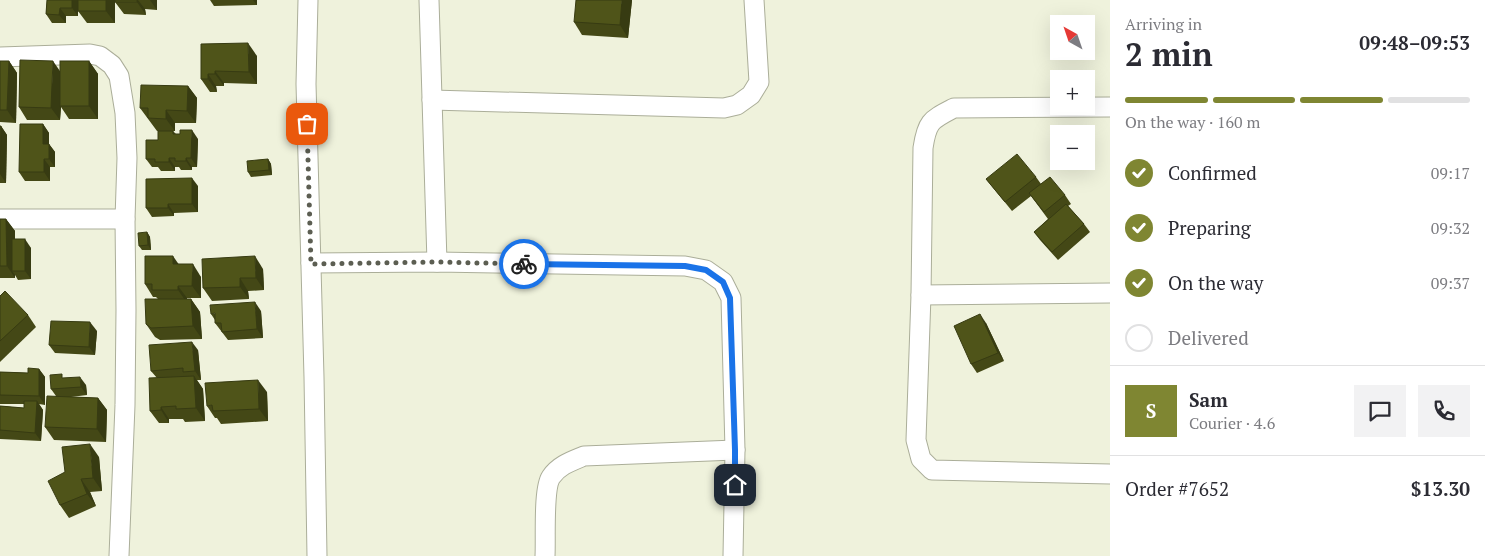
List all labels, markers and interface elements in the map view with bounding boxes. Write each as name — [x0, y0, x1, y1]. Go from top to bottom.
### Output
text: Arriving in — [1125, 13, 1202, 35]
north arrow — [1050, 15, 1095, 60]
map controls — [1050, 15, 1095, 170]
text: 09:48–09:53 — [1359, 30, 1470, 55]
text: 2 min — [1125, 33, 1213, 75]
button: + — [1050, 70, 1095, 115]
pin — [286, 103, 328, 145]
icon: bag — [293, 110, 321, 138]
text: On the way · 160 m — [1125, 111, 1260, 133]
button: − — [1050, 125, 1095, 170]
icon: check — [1125, 159, 1153, 187]
text: Confirmed — [1168, 160, 1257, 185]
text: 09:17 — [1431, 162, 1470, 184]
icon: check — [1125, 214, 1153, 242]
text: Preparing — [1168, 215, 1251, 240]
text: 09:32 — [1431, 217, 1470, 239]
courier — [499, 239, 549, 289]
icon: bike — [510, 250, 538, 278]
icon: check — [1125, 269, 1153, 297]
text: On the way — [1168, 270, 1263, 295]
text: 09:37 — [1431, 272, 1470, 294]
text: Delivered — [1168, 325, 1249, 350]
button: chat — [1354, 385, 1406, 437]
button: phone — [1418, 385, 1470, 437]
text: Sam — [1189, 387, 1228, 412]
text: S — [1146, 398, 1156, 423]
text: Courier · 4.6 — [1189, 412, 1275, 434]
pin — [714, 464, 756, 506]
icon: home — [721, 471, 749, 499]
text: Order #7652 — [1125, 476, 1229, 501]
text: $13.30 — [1411, 476, 1470, 501]

